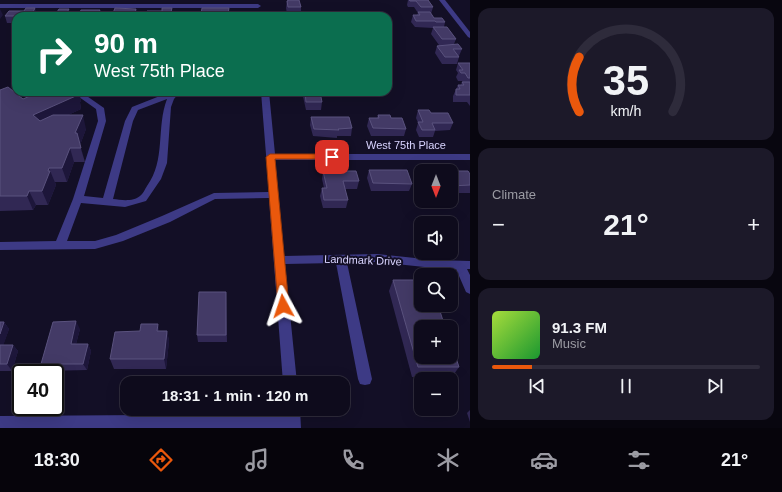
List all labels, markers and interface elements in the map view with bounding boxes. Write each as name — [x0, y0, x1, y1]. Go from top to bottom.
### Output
icon: right — [28, 28, 80, 80]
text: 90 m — [94, 28, 158, 59]
text: 35 — [603, 57, 649, 104]
text: West 75th Place — [94, 61, 225, 81]
text: km/h — [611, 103, 642, 119]
street label: West 75th Place — [366, 139, 446, 151]
pin — [315, 140, 349, 174]
icon: arrive — [321, 146, 343, 168]
north arrow — [414, 164, 458, 208]
map controls — [414, 164, 458, 416]
text: Climate — [492, 187, 536, 202]
text: 21° — [603, 208, 649, 241]
text: − — [492, 212, 505, 237]
text: + — [747, 212, 760, 237]
button: sound — [414, 216, 458, 260]
street label: Landmark Drive — [324, 253, 402, 267]
button: search — [414, 268, 458, 312]
position arrow — [262, 285, 304, 327]
text: 91.3 FM — [552, 319, 607, 336]
button: + — [414, 320, 458, 364]
text: Music — [552, 336, 586, 351]
speed limit sign: 40 — [12, 364, 64, 416]
button: − — [414, 372, 458, 416]
icon: previous — [526, 375, 548, 397]
icon: pause — [615, 375, 637, 397]
icon: next — [704, 375, 726, 397]
text: 18:31 · 1 min · 120 m — [162, 387, 308, 404]
icon: directions — [147, 446, 175, 474]
icon: music — [243, 446, 271, 474]
icon: phone — [339, 446, 367, 474]
icon: climate — [434, 446, 462, 474]
icon: car — [530, 446, 558, 474]
icon: filters — [625, 446, 653, 474]
text: 18:30 — [34, 450, 80, 470]
text: 21° — [721, 450, 748, 470]

